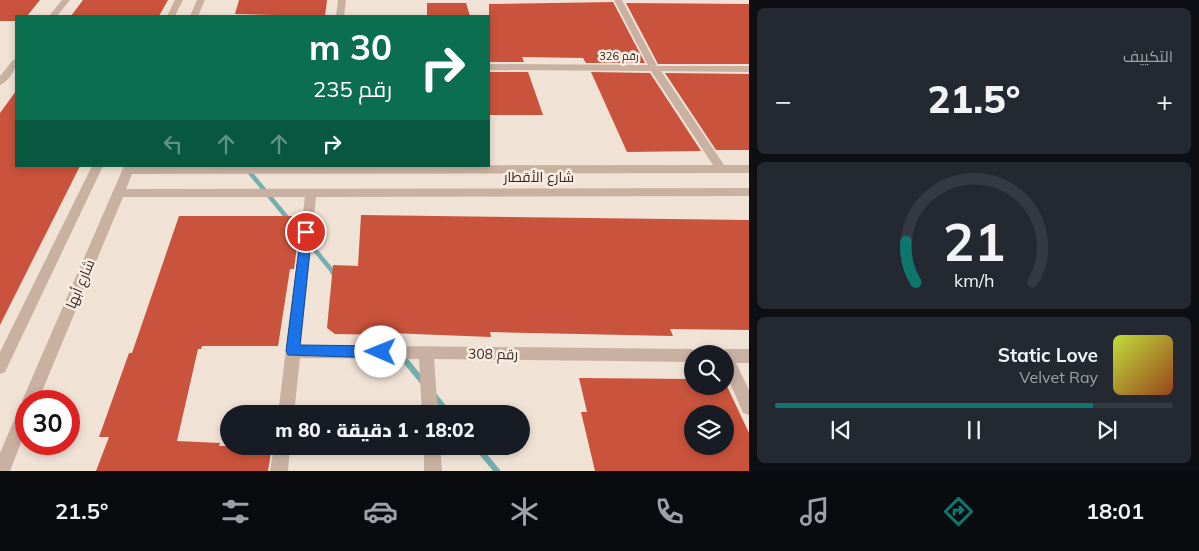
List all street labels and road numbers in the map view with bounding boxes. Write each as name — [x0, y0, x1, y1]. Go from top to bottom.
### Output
street label: رقم 326 — [599, 49, 639, 64]
street label: شارع الأقطار — [503, 168, 574, 186]
street label: شارع أبها — [62, 257, 98, 311]
street label: رقم 308 — [468, 345, 518, 364]

